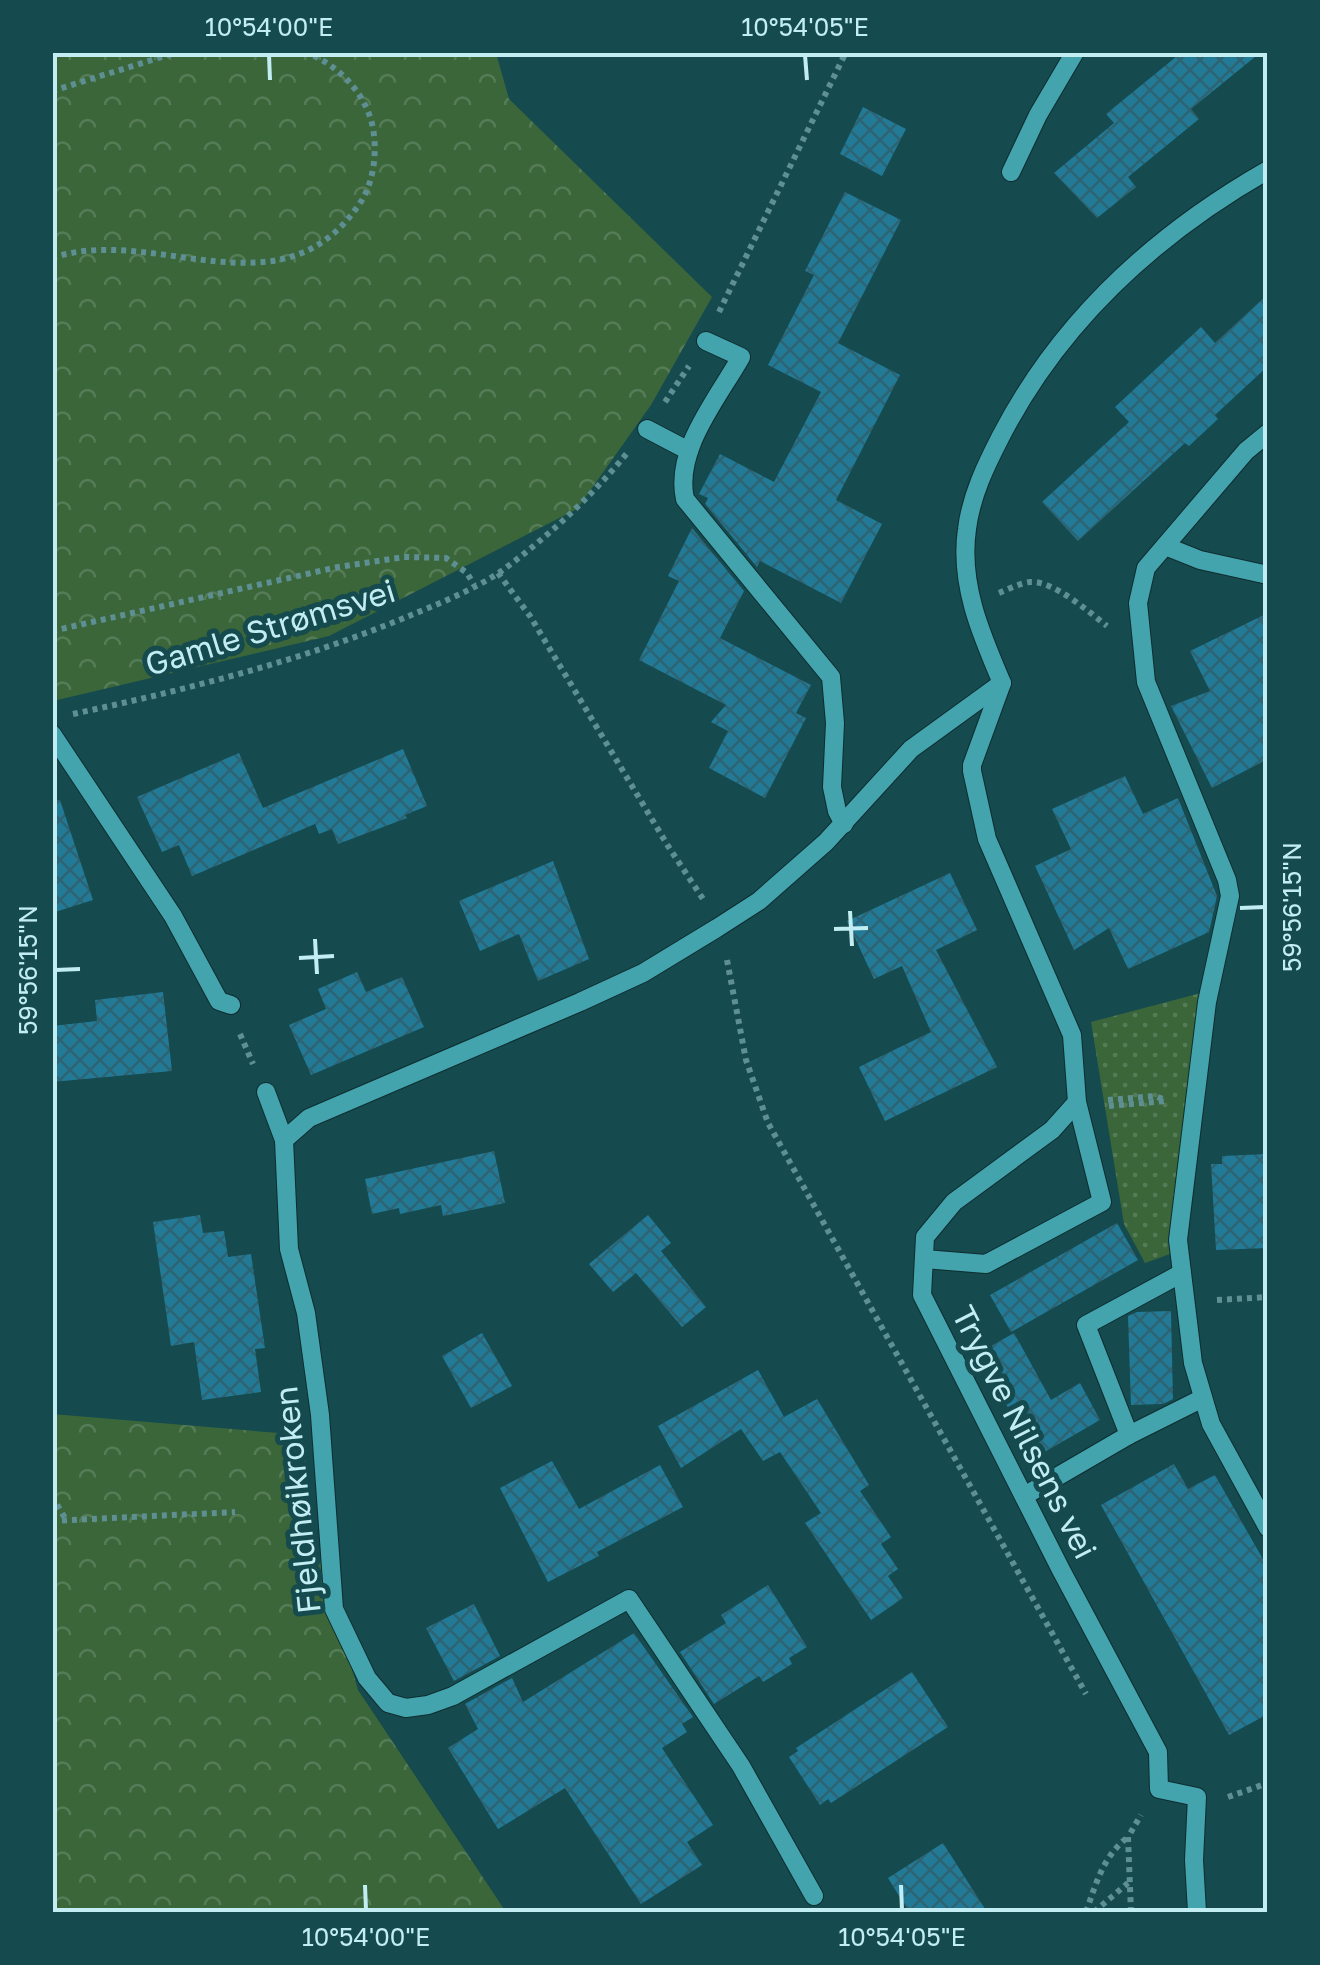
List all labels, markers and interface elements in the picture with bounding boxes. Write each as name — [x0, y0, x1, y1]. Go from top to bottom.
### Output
text: 10°54'00"E — [205, 11, 333, 42]
text: 10°54'05"E — [741, 11, 869, 42]
street label: Gamle Strømsvei — [141, 571, 399, 683]
text: 59°56'15"N — [1276, 842, 1307, 972]
text: 59°56'15"N — [12, 905, 43, 1035]
street label: Trygve Nilsens vei — [945, 1299, 1105, 1565]
street label: Fjeldhøikroken — [266, 1384, 328, 1616]
text: 10°54'00"E — [302, 1921, 430, 1952]
text: 10°54'05"E — [838, 1921, 966, 1952]

